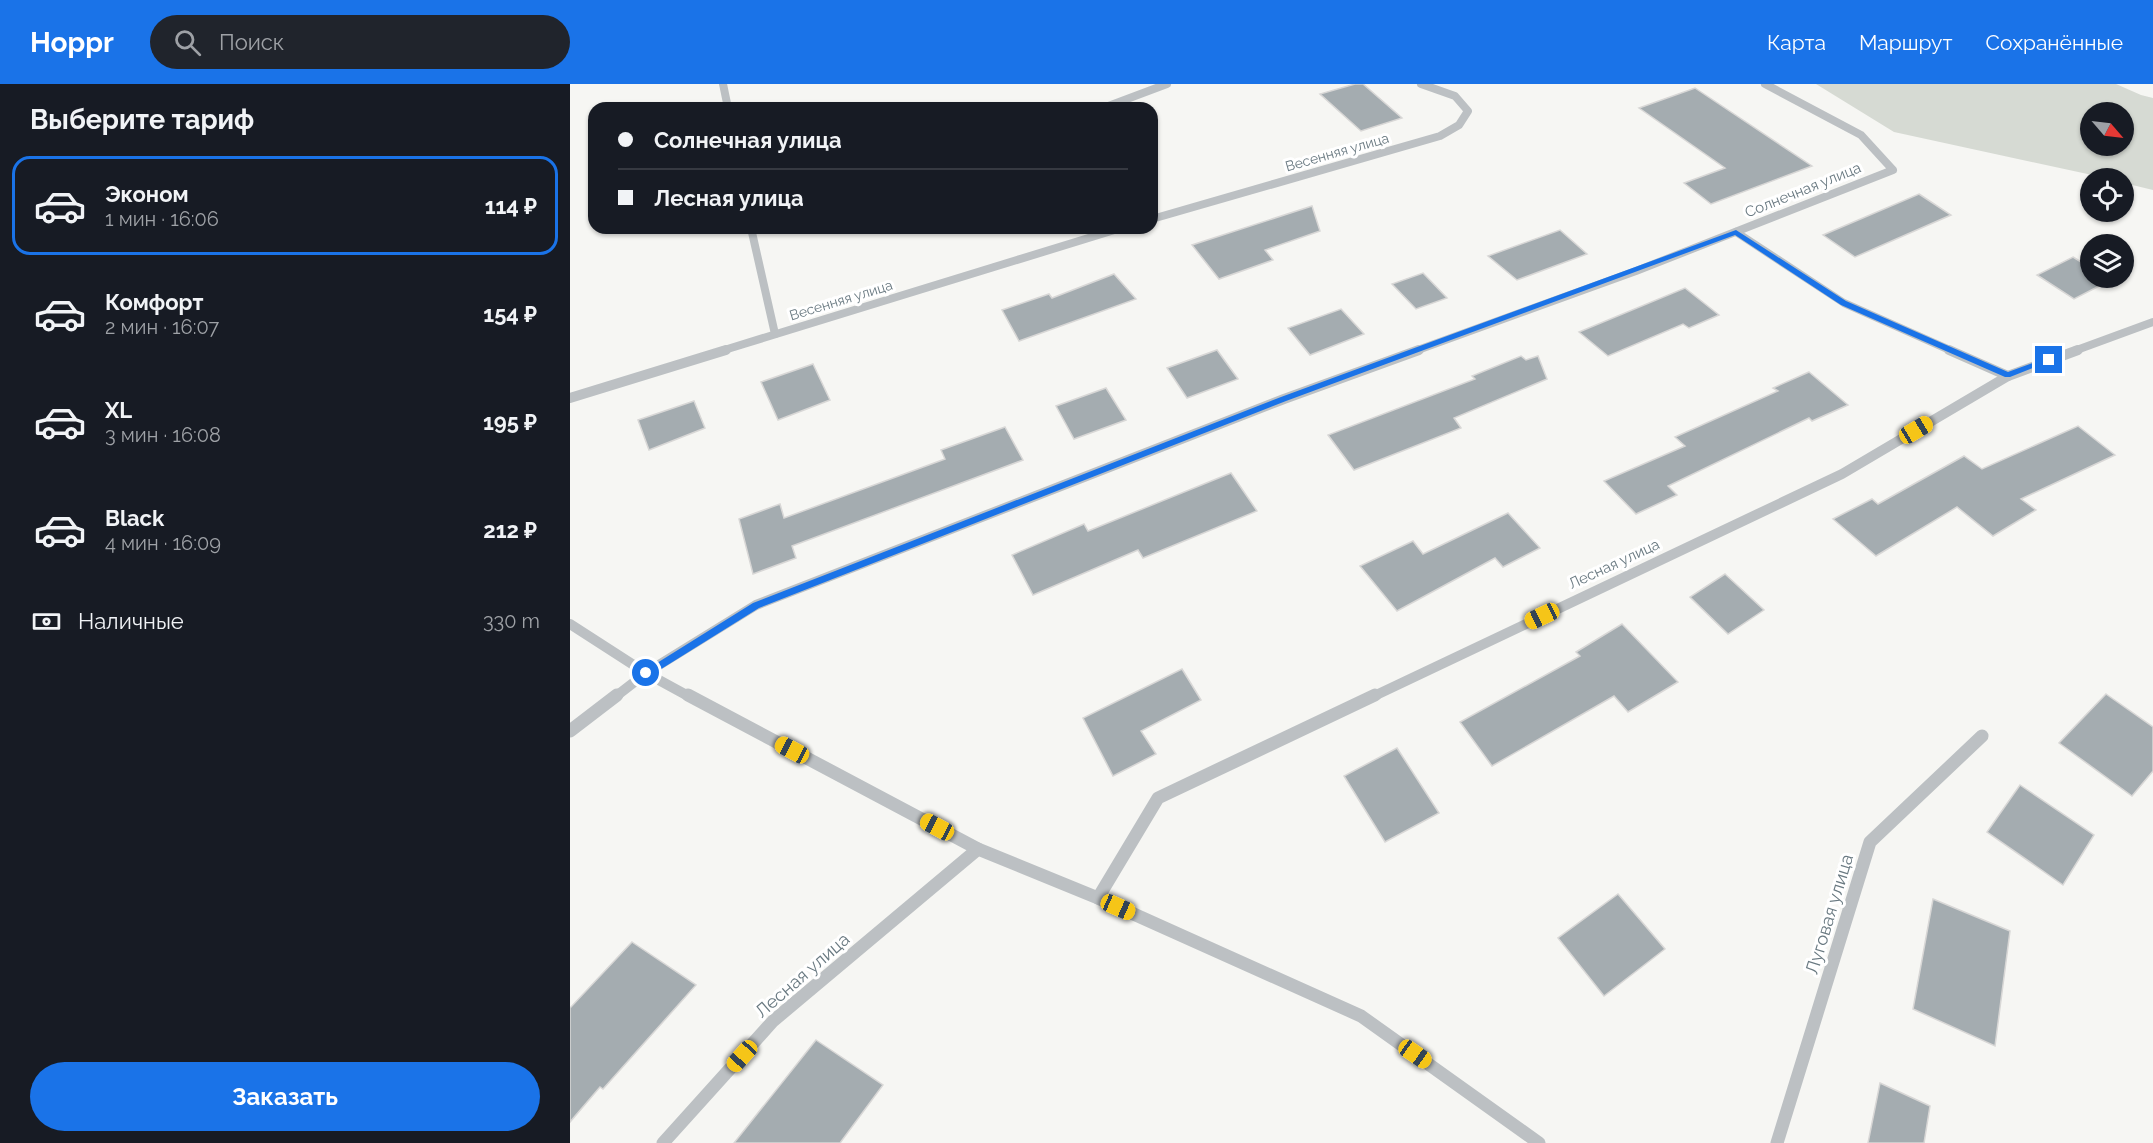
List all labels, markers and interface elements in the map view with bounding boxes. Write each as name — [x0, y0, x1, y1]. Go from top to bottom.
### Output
search box — [150, 15, 570, 69]
text: Hoppr — [30, 26, 114, 59]
icon: search — [171, 26, 204, 59]
text: Поиск — [219, 29, 284, 55]
text: Карта — [1767, 30, 1826, 55]
text: Маршрут — [1859, 30, 1952, 55]
text: Сохранённые — [1985, 30, 2123, 55]
north arrow — [2080, 102, 2134, 156]
map controls — [2080, 102, 2134, 288]
text: Выберите тариф — [30, 104, 254, 135]
text: Солнечная улица — [654, 127, 842, 153]
street label: Весенняя улица — [1283, 130, 1391, 174]
street label: Солнечная улица — [1742, 159, 1864, 221]
button: locate — [2080, 168, 2134, 222]
icon: car — [33, 179, 87, 233]
text: Эконом — [105, 181, 189, 207]
text: Лесная улица — [654, 185, 804, 211]
text: 114 ₽ — [485, 193, 537, 219]
text: 1 мин · 16:06 — [105, 207, 219, 231]
button: layers — [2080, 234, 2134, 288]
street label: Весенняя улица — [787, 277, 895, 323]
icon: car — [33, 287, 87, 341]
text: Комфорт — [105, 289, 203, 315]
text: 154 ₽ — [483, 301, 537, 327]
text: 2 мин · 16:07 — [105, 315, 219, 339]
route end — [2035, 346, 2062, 373]
icon: car — [33, 395, 87, 449]
text: XL — [105, 397, 132, 423]
text: 195 ₽ — [483, 409, 537, 435]
car — [1896, 413, 1936, 447]
text: 3 мин · 16:08 — [105, 423, 221, 447]
icon: car — [33, 503, 87, 557]
text: Black — [105, 505, 164, 531]
text: 212 ₽ — [483, 517, 537, 543]
text: 4 мин · 16:09 — [105, 531, 221, 555]
street label: Лесная улица — [1566, 535, 1662, 593]
car — [1522, 600, 1562, 632]
icon: cash — [30, 605, 63, 638]
text: Наличные — [78, 608, 184, 634]
text: 330 m — [483, 609, 540, 633]
route start — [632, 659, 659, 686]
car — [772, 734, 812, 766]
car — [917, 811, 957, 843]
street label: Луговая улица — [1801, 851, 1857, 977]
car — [1098, 891, 1138, 923]
street label: Лесная улица — [751, 928, 853, 1022]
car — [1395, 1036, 1435, 1072]
car — [723, 1037, 761, 1075]
button: Заказать — [30, 1062, 540, 1131]

